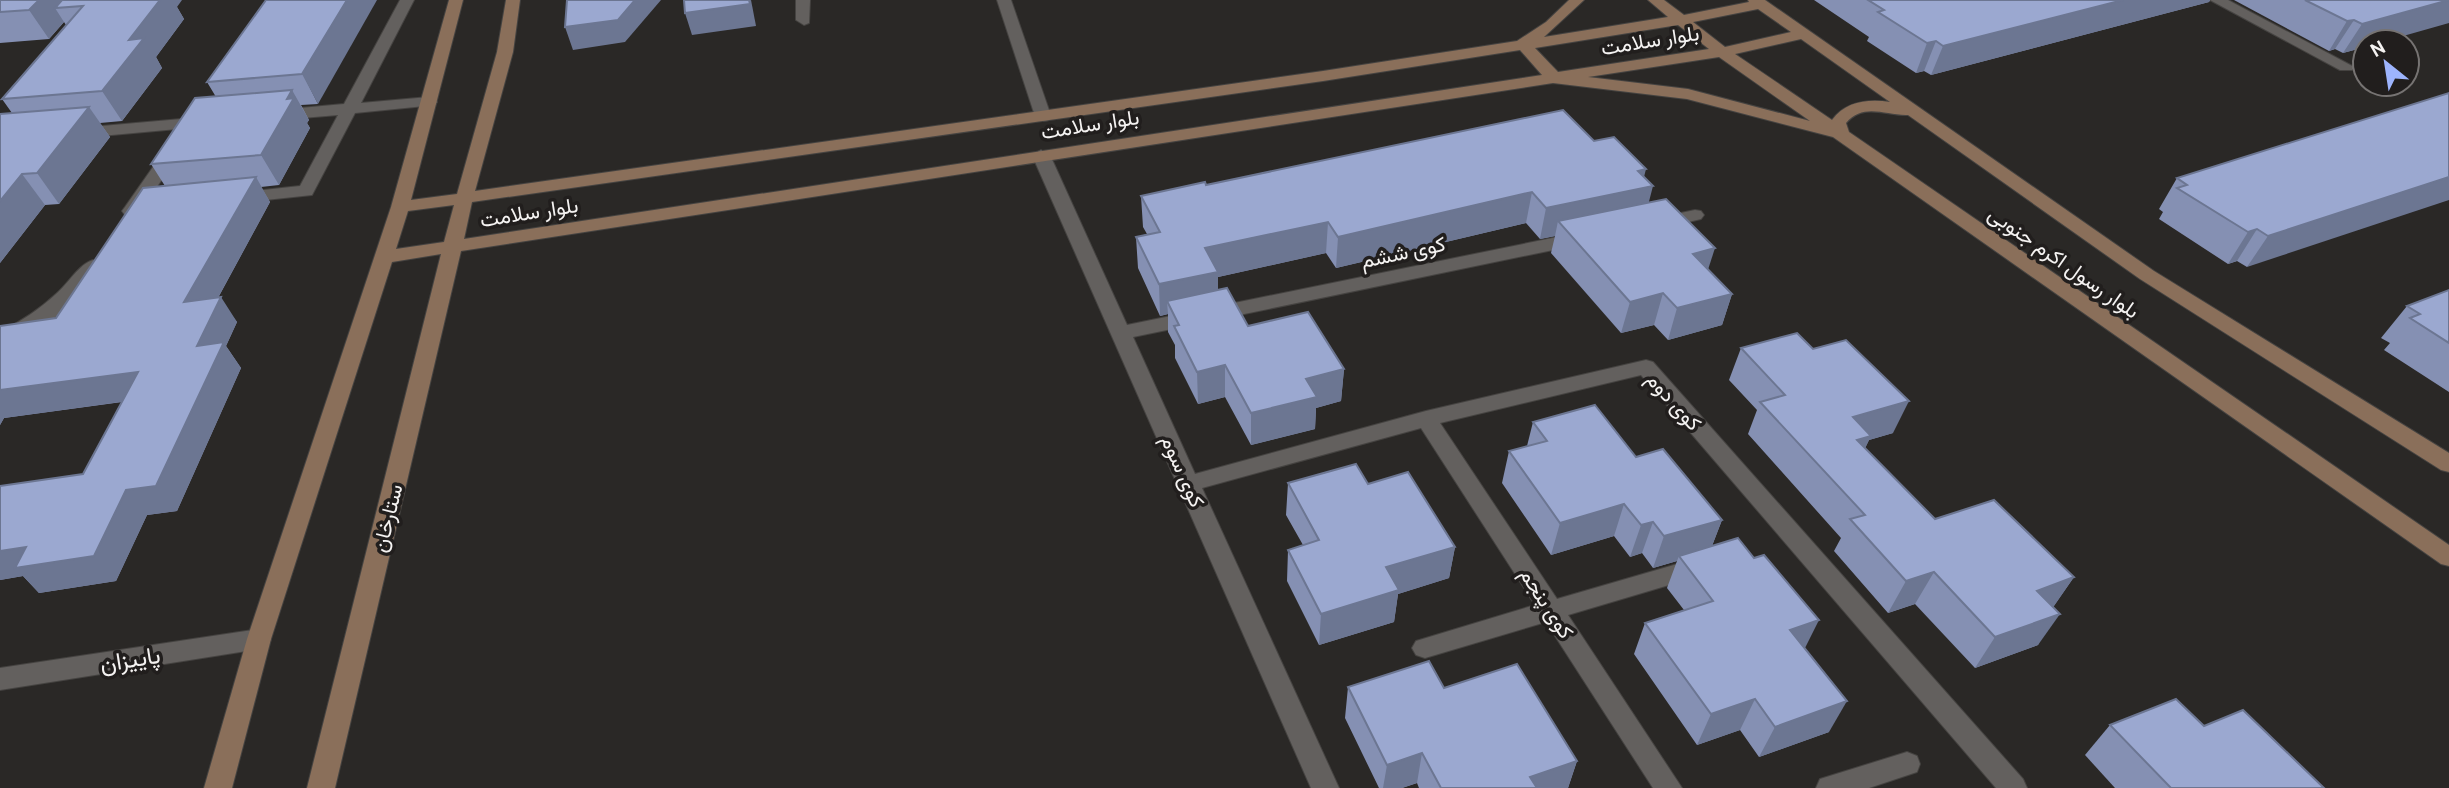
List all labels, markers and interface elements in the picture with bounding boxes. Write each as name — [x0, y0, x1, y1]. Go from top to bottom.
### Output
street label: بلوار سلامت — [1599, 20, 1701, 61]
north arrow — [2351, 28, 2421, 98]
text: N — [2366, 35, 2389, 62]
street label: بلوار سلامت — [1039, 104, 1141, 145]
street label: بلوار سلامت — [478, 192, 580, 233]
street label: بلوار رسول اکرم جنوبی — [1982, 201, 2144, 325]
street label: کوی ششم — [1358, 231, 1448, 275]
street label: کوی دوم — [1640, 367, 1707, 437]
street label: کوی سوم — [1154, 431, 1210, 512]
street label: ستارخان — [366, 481, 408, 555]
street label: کوی پنجم — [1513, 563, 1579, 644]
street label: پاییزان — [98, 640, 163, 680]

